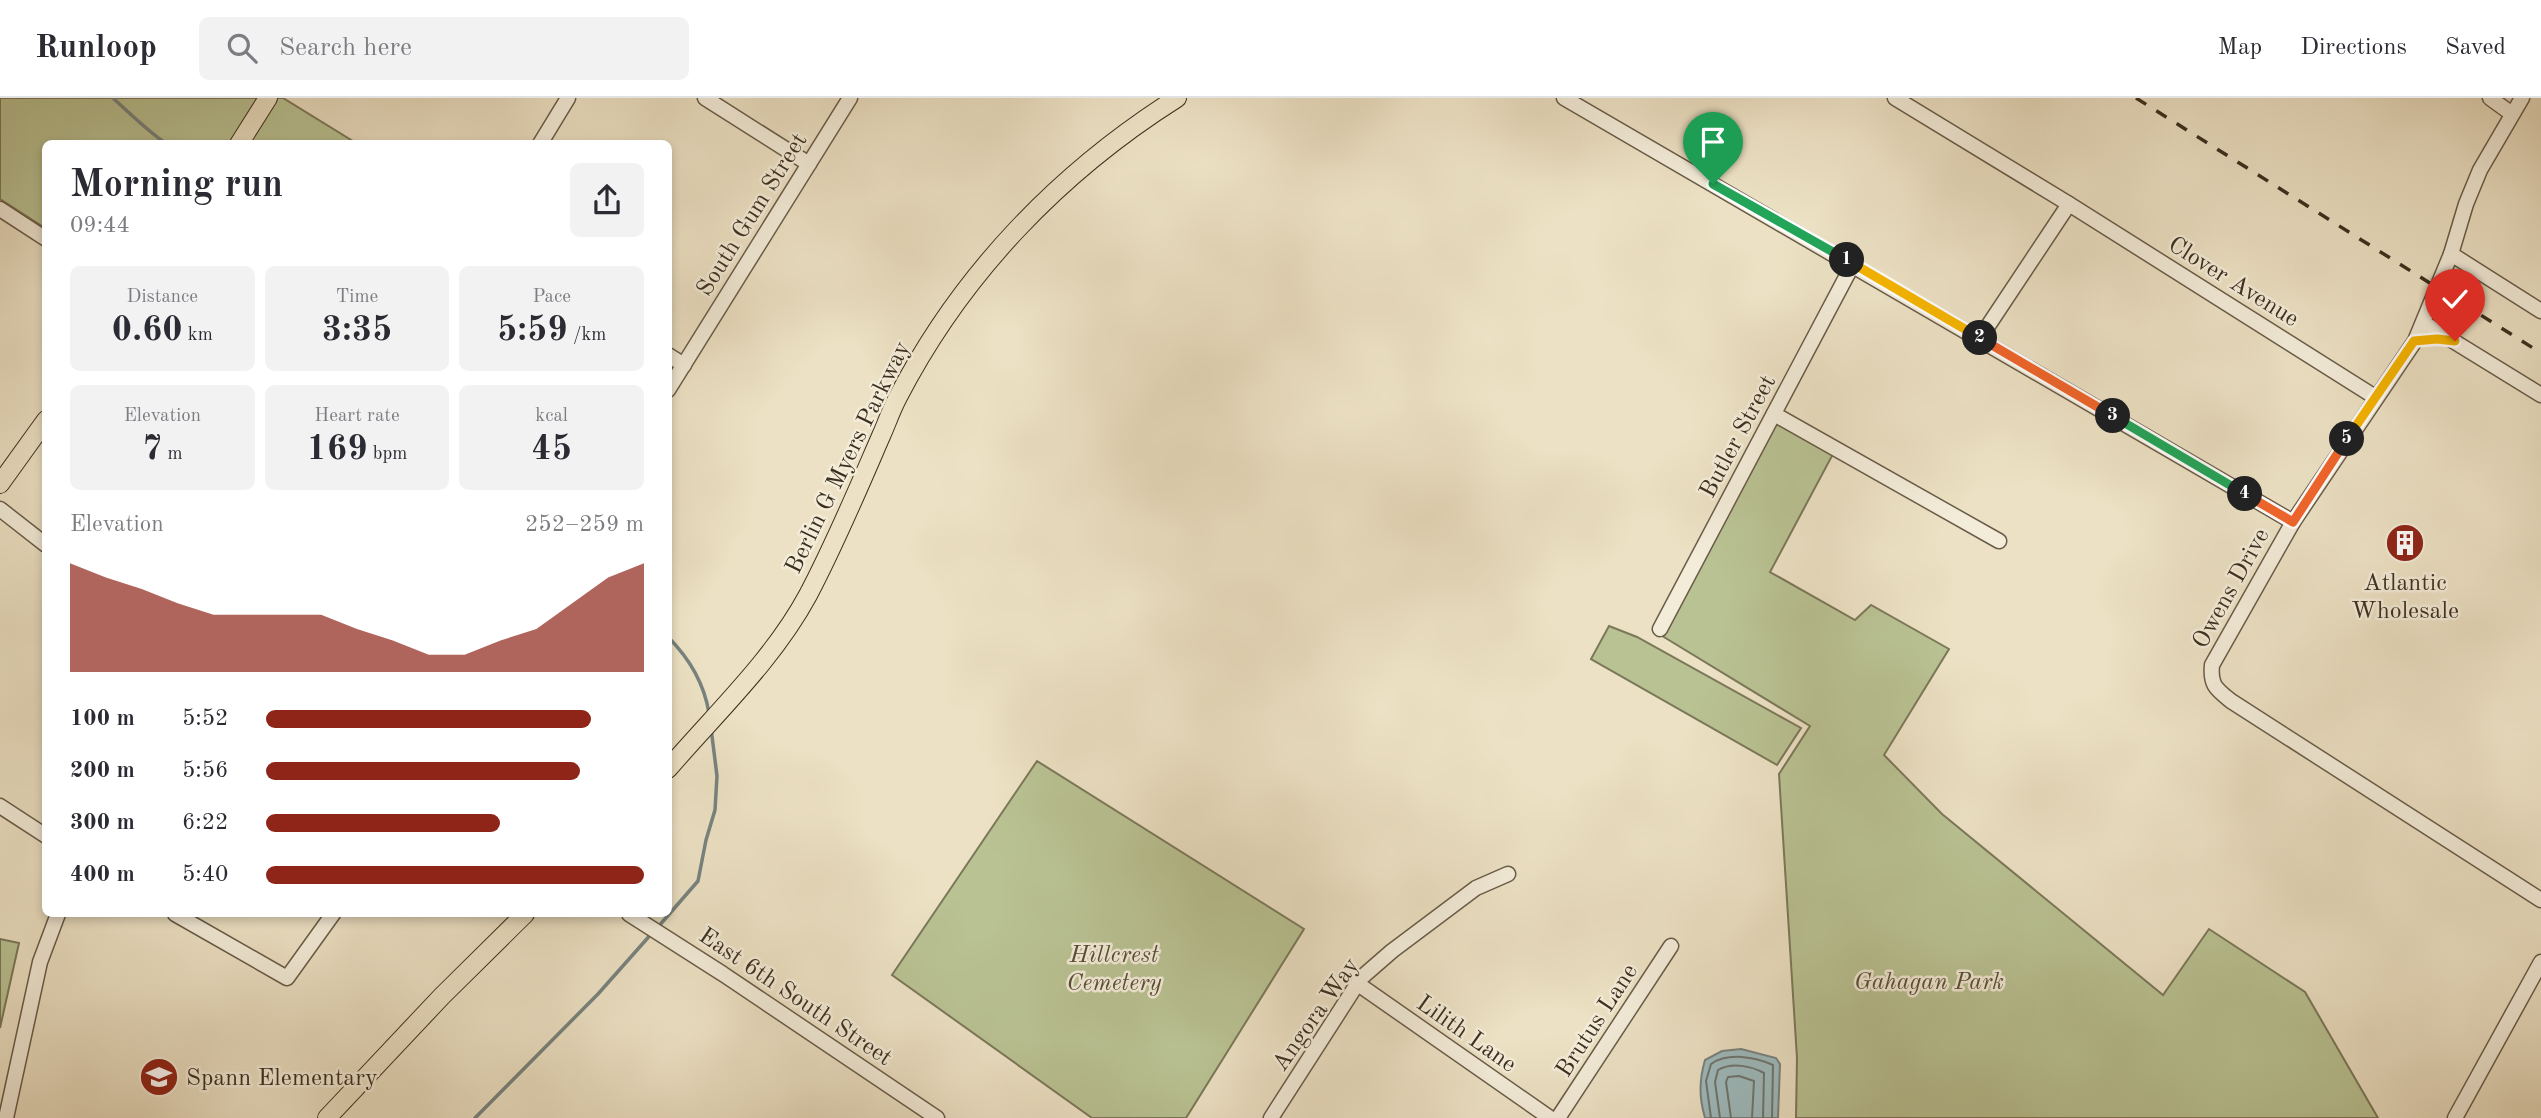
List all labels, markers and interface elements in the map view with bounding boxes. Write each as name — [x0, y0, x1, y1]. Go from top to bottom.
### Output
search box — [199, 17, 689, 80]
icon: search — [223, 29, 261, 67]
text: Runloop — [35, 32, 157, 65]
text: Search here — [279, 35, 412, 61]
text: Map — [2218, 36, 2262, 60]
text: Directions — [2300, 36, 2407, 60]
text: Saved — [2445, 36, 2506, 60]
pin — [1683, 112, 1743, 184]
icon: arrive — [1694, 123, 1732, 161]
street label: South Gum Street — [693, 129, 812, 301]
button: share — [570, 163, 644, 237]
text: Morning run — [70, 167, 283, 205]
text: 09:44 — [70, 214, 130, 237]
street label: Clover Avenue — [2163, 233, 2302, 332]
pin: 1 — [1829, 242, 1864, 278]
text: 1 — [1841, 250, 1852, 269]
pin — [2425, 269, 2485, 341]
icon: check — [2436, 280, 2474, 318]
text: Distance — [127, 288, 198, 307]
text: Time — [336, 288, 378, 307]
text: Pace — [532, 288, 571, 307]
text: 0.60 — [112, 313, 183, 348]
text: 3:35 — [322, 313, 392, 348]
text: 5:59 — [497, 313, 568, 348]
pin: 2 — [1962, 320, 1997, 356]
text: km — [183, 326, 213, 345]
text: /km — [568, 326, 606, 345]
text: 2 — [1974, 328, 1985, 347]
street label: Berlin G Myers Parkway — [782, 338, 916, 578]
street label: Butler Street — [1696, 371, 1781, 502]
pin: 3 — [2096, 398, 2130, 434]
text: 3 — [2107, 406, 2118, 425]
text: Elevation — [124, 407, 201, 426]
text: Heart rate — [314, 407, 400, 426]
text: kcal — [535, 407, 568, 426]
pin: 5 — [2330, 422, 2364, 456]
text: 5 — [2341, 429, 2352, 448]
text: 7 — [142, 432, 162, 467]
text: 169 — [307, 432, 367, 467]
text: 45 — [531, 432, 572, 467]
text: m — [162, 445, 183, 464]
text: bpm — [367, 445, 407, 464]
pin: 4 — [2228, 476, 2262, 512]
text: 4 — [2239, 484, 2250, 503]
text: Elevation — [70, 513, 164, 536]
text: 252–259 m — [525, 513, 644, 536]
building icon: Atlantic Wholesale — [2384, 522, 2426, 564]
street label: Owens Drive — [2189, 525, 2274, 653]
place label: Atlantic Wholesale — [2351, 572, 2459, 624]
text: 100 m — [70, 707, 135, 730]
text: 5:52 — [182, 707, 228, 730]
text: 200 m — [70, 759, 135, 782]
text: 5:56 — [182, 759, 228, 782]
text: 300 m — [70, 811, 135, 834]
text: 6:22 — [182, 811, 228, 834]
text: 400 m — [70, 863, 135, 886]
text: 5:40 — [182, 863, 228, 886]
street label: East 6th South Street — [694, 924, 896, 1071]
park label: Hillcrest Cemetery — [1066, 944, 1162, 996]
street label: Angora Way — [1269, 954, 1365, 1076]
street label: Brutus Lane — [1552, 960, 1643, 1082]
park label: Gahagan Park — [1854, 971, 2004, 995]
street label: Lilith Lane — [1412, 992, 1520, 1078]
school or university icon: Spann Elementary — [138, 1056, 180, 1098]
place label: Spann Elementary — [186, 1067, 378, 1091]

